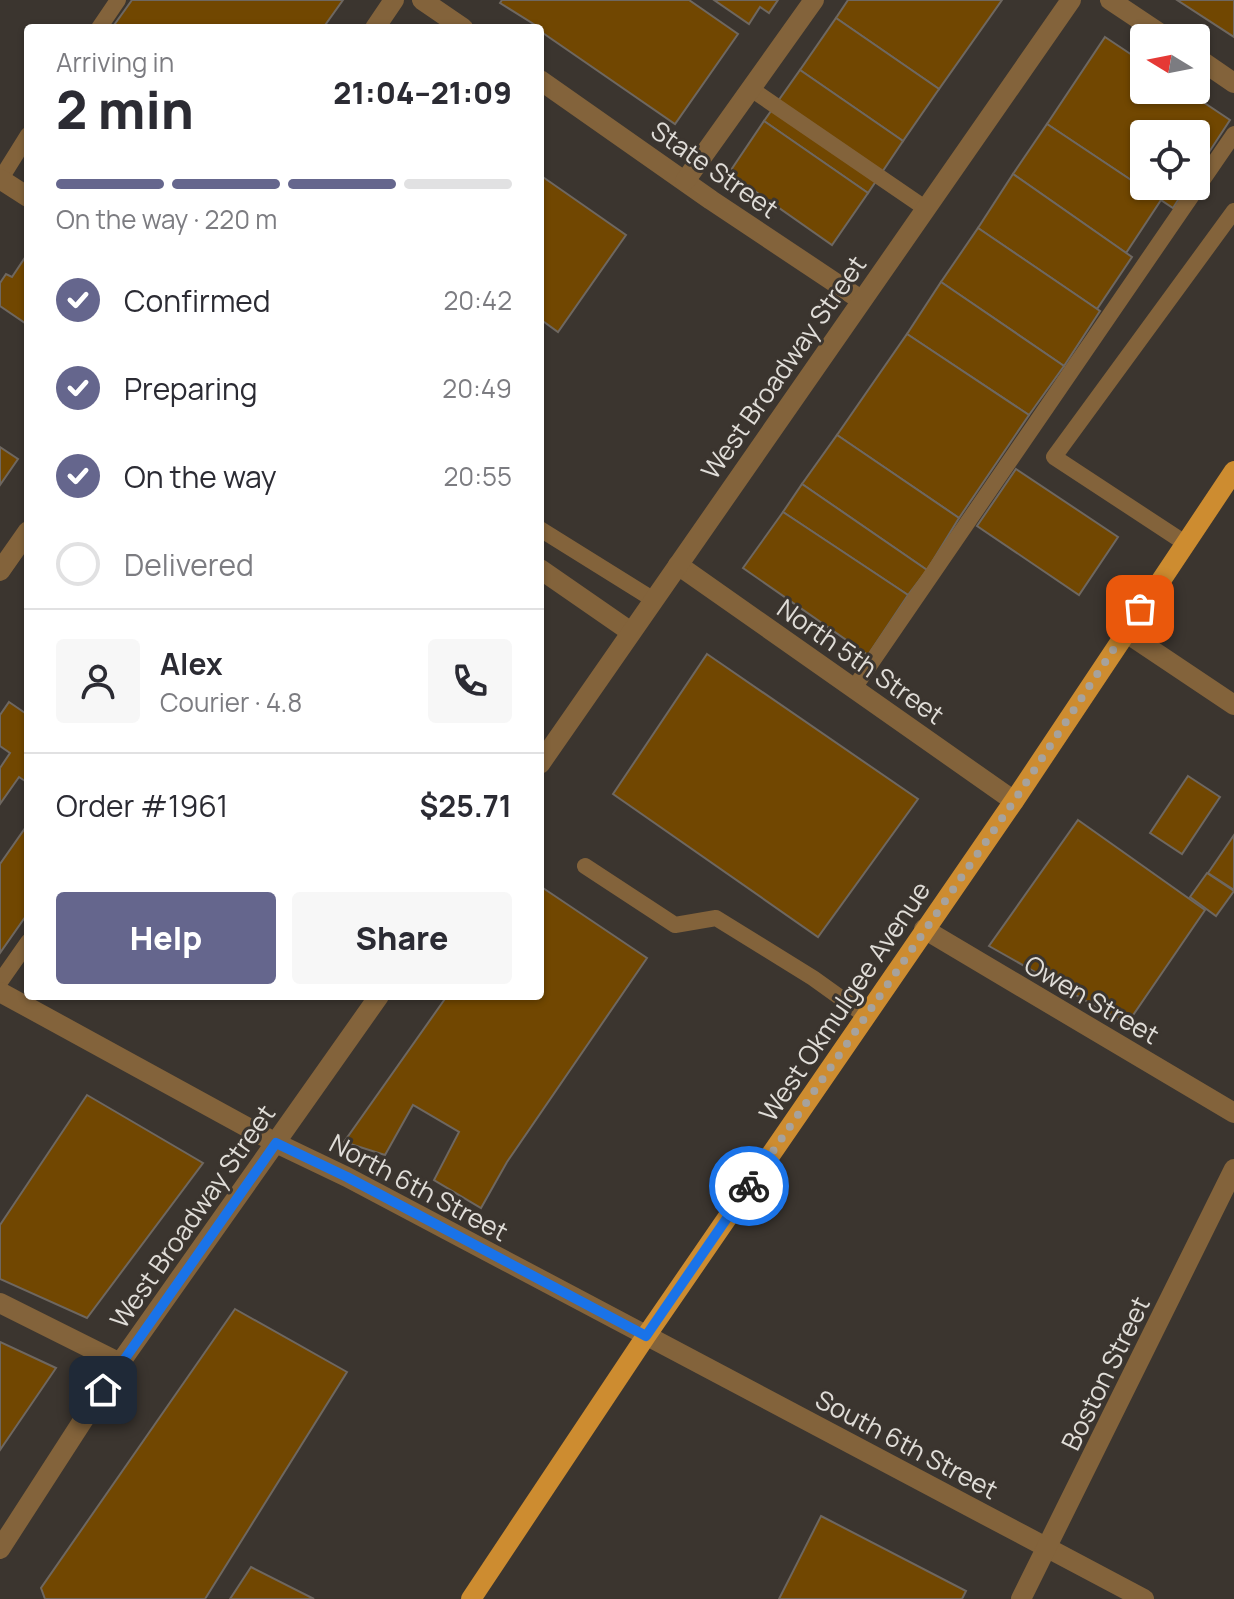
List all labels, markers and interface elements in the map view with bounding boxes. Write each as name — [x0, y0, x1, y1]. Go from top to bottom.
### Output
north arrow — [1130, 24, 1210, 104]
map controls — [1130, 24, 1210, 200]
text: Arriving in — [56, 44, 174, 80]
text: 21:04–21:09 — [333, 72, 512, 113]
text: 2 min — [56, 74, 194, 145]
street label: State Street — [644, 112, 786, 226]
button: locate — [1130, 120, 1210, 200]
text: On the way · 220 m — [56, 201, 277, 237]
street label: West Broadway Street — [692, 248, 874, 486]
icon: check — [56, 278, 100, 322]
text: Confirmed — [124, 280, 271, 321]
text: 20:42 — [443, 282, 512, 318]
icon: check — [56, 366, 100, 410]
text: Preparing — [124, 368, 258, 409]
text: 20:49 — [442, 370, 512, 406]
icon: check — [56, 454, 100, 498]
text: On the way — [124, 456, 277, 497]
text: 20:55 — [444, 458, 512, 494]
text: Delivered — [124, 544, 254, 585]
pin — [1106, 575, 1174, 643]
icon: bag — [1118, 587, 1162, 631]
street label: North 5th Street — [770, 590, 952, 732]
button: person — [56, 639, 140, 723]
button: phone — [428, 639, 512, 723]
text: Alex — [160, 643, 223, 684]
text: Courier · 4.8 — [160, 684, 302, 720]
text: Order #1961 — [56, 785, 228, 826]
text: $25.71 — [419, 785, 512, 826]
street label: West Okmulgee Avenue — [750, 874, 938, 1128]
button: Help — [56, 892, 276, 984]
button: Share — [292, 892, 512, 984]
street label: Owen Street — [1018, 946, 1166, 1052]
street label: West Broadway Street — [101, 1097, 283, 1335]
street label: North 6th Street — [324, 1125, 514, 1249]
courier — [709, 1146, 789, 1226]
icon: bike — [727, 1164, 771, 1208]
street label: Boston Street — [1052, 1290, 1158, 1456]
pin — [69, 1356, 137, 1424]
icon: home — [81, 1368, 125, 1412]
street label: South 6th Street — [810, 1381, 1004, 1507]

